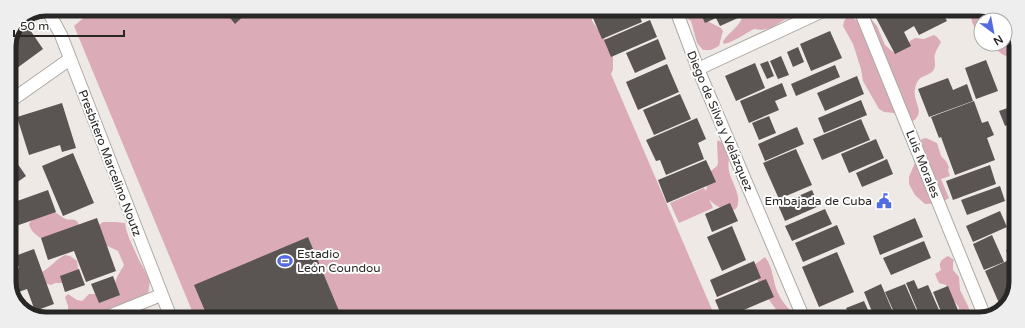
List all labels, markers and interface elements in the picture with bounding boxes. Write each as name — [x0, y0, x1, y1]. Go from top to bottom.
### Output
scale bar — [14, 12, 124, 38]
north arrow — [973, 12, 1013, 52]
text: 50 m — [20, 19, 49, 33]
text: N — [991, 32, 1005, 48]
street label: Diego de Silva y Velázquez — [684, 49, 756, 193]
street label: Presbítero Marcelino Noutz — [76, 88, 144, 238]
street label: Luis Morales — [903, 128, 943, 200]
public building icon: Embajada de Cuba — [875, 192, 893, 210]
place label: Embajada de Cuba — [765, 194, 872, 208]
place label: Estadio León Coundou — [297, 247, 381, 275]
sports icon: Estadio León Coundou — [276, 252, 294, 270]

